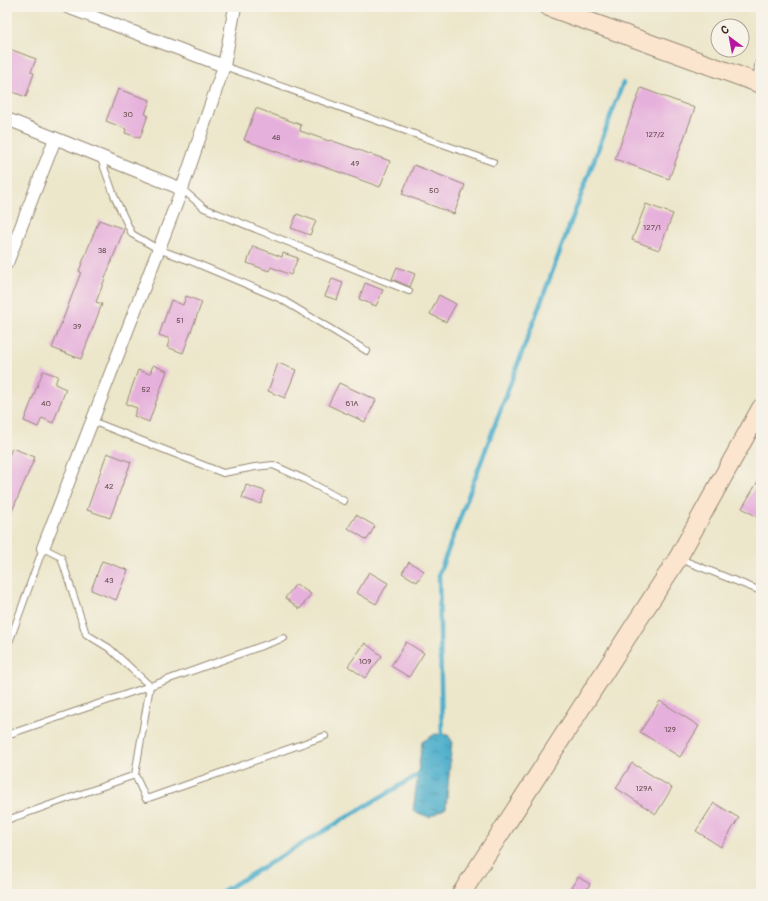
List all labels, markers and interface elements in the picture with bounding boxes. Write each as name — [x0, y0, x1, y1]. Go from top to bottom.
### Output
north arrow — [710, 18, 750, 58]
text: С — [719, 23, 731, 37]
house number: 30 — [123, 110, 133, 119]
house number: 127/2 — [645, 130, 665, 139]
house number: 48 — [272, 133, 280, 142]
house number: 49 — [351, 159, 359, 168]
house number: 50 — [429, 186, 439, 195]
house number: 127/1 — [643, 223, 661, 232]
house number: 38 — [98, 246, 106, 255]
house number: 51 — [176, 316, 184, 325]
house number: 39 — [73, 322, 81, 331]
house number: 52 — [142, 385, 151, 394]
house number: 40 — [41, 399, 52, 408]
house number: 61А — [346, 399, 358, 408]
house number: 42 — [104, 482, 114, 491]
house number: 43 — [104, 576, 114, 585]
house number: 109 — [359, 657, 371, 666]
house number: 129 — [664, 725, 676, 734]
house number: 129А — [636, 784, 652, 793]

